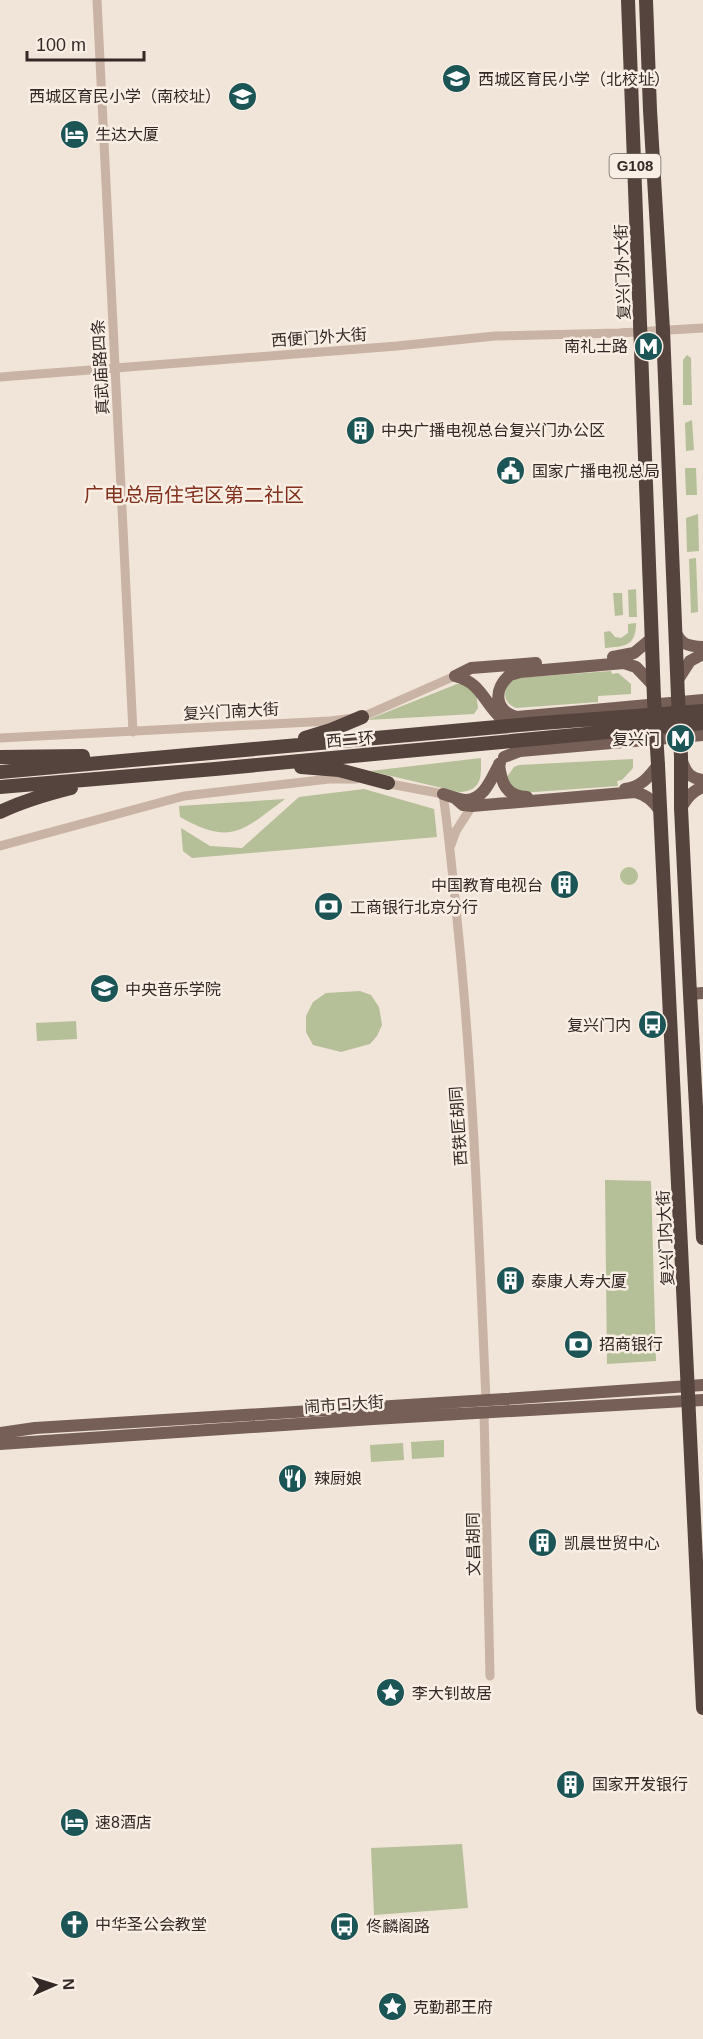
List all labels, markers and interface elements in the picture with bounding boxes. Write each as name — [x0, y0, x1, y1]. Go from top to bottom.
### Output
scale bar — [27, 24, 144, 62]
text: 100 m — [36, 35, 86, 55]
school or university icon: 西城区育民小学（北校址） — [441, 63, 473, 95]
place label: 西城区育民小学（北校址） — [478, 71, 670, 88]
school or university icon: 西城区育民小学（南校址） — [226, 80, 258, 112]
place label: 西城区育民小学（南校址） — [29, 88, 221, 105]
hotel icon: 生达大厦 — [58, 118, 90, 150]
place label: 生达大厦 — [95, 126, 159, 143]
road number: G108 — [610, 154, 660, 178]
street label: 复兴门外大街 — [612, 224, 633, 320]
street label: 真武庙路四条 — [89, 319, 112, 415]
street label: 西便门外大街 — [271, 326, 368, 349]
metro station icon: 南礼士路 — [633, 330, 665, 362]
place label: 南礼士路 — [564, 338, 628, 355]
building icon: 中央广播电视总台复兴门办公区 — [344, 414, 376, 446]
place label: 中央广播电视总台复兴门办公区 — [381, 422, 605, 439]
public building icon: 国家广播电视总局 — [495, 455, 527, 487]
place label: 国家广播电视总局 — [532, 463, 660, 480]
district label: 广电总局住宅区第二社区 — [84, 484, 304, 506]
street label: 复兴门南大街 — [183, 700, 279, 723]
metro station icon: 复兴门 — [665, 723, 697, 755]
street label: 西二环 — [325, 729, 375, 750]
place label: 复兴门 — [612, 731, 660, 748]
building icon: 中国教育电视台 — [548, 869, 580, 901]
place label: 中国教育电视台 — [431, 877, 543, 894]
bank icon: 工商银行北京分行 — [313, 891, 345, 923]
place label: 工商银行北京分行 — [350, 899, 478, 916]
school or university icon: 中央音乐学院 — [88, 973, 120, 1005]
place label: 中央音乐学院 — [125, 981, 221, 998]
bus stop icon: 复兴门内 — [636, 1009, 668, 1041]
place label: 复兴门内 — [567, 1017, 631, 1034]
street label: 西铁匠胡同 — [447, 1085, 470, 1166]
street label: 复兴门内大街 — [654, 1190, 677, 1286]
building icon: 泰康人寿大厦 — [494, 1265, 526, 1297]
place label: 泰康人寿大厦 — [531, 1273, 627, 1290]
bank icon: 招商银行 — [562, 1328, 594, 1360]
place label: 招商银行 — [599, 1336, 663, 1353]
street label: 闹市口大街 — [304, 1393, 385, 1416]
restaurant icon: 辣厨娘 — [277, 1462, 309, 1494]
place label: 辣厨娘 — [314, 1470, 362, 1487]
street label: 文昌胡同 — [464, 1512, 483, 1576]
building icon: 凯晨世贸中心 — [527, 1527, 559, 1559]
place label: 凯晨世贸中心 — [564, 1535, 660, 1552]
place icon: 李大钊故居 — [375, 1677, 407, 1709]
place label: 李大钊故居 — [412, 1685, 492, 1702]
building icon: 国家开发银行 — [555, 1768, 587, 1800]
place label: 国家开发银行 — [592, 1776, 688, 1793]
hotel icon: 速8酒店 — [58, 1806, 90, 1838]
place label: 速8酒店 — [95, 1814, 152, 1831]
church icon: 中华圣公会教堂 — [58, 1908, 90, 1940]
bus stop icon: 佟麟阁路 — [329, 1910, 361, 1942]
place label: 中华圣公会教堂 — [95, 1916, 207, 1933]
place label: 佟麟阁路 — [366, 1918, 430, 1935]
north arrow — [24, 1955, 84, 2015]
text: N — [60, 1978, 77, 1990]
place icon: 克勤郡王府 — [376, 1991, 408, 2023]
place label: 克勤郡王府 — [413, 1999, 493, 2016]

